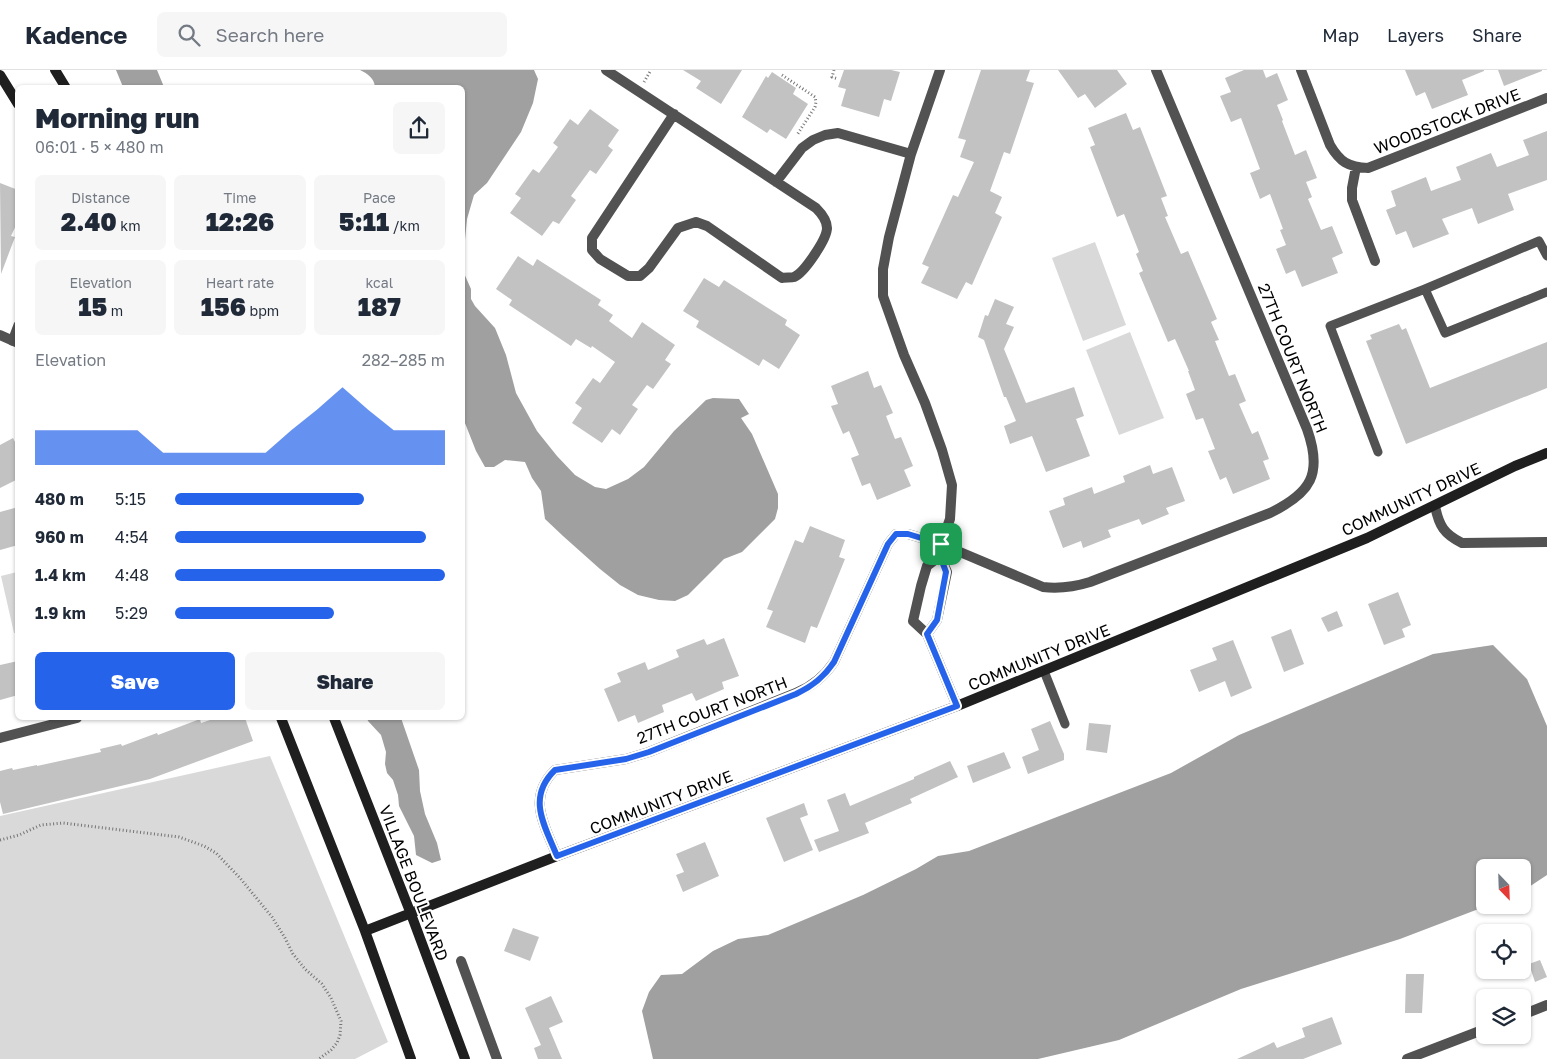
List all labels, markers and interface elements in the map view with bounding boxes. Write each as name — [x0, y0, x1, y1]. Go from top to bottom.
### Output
search box — [157, 12, 507, 57]
text: Kadence — [25, 20, 127, 49]
icon: search — [175, 21, 203, 49]
text: Search here — [215, 23, 324, 46]
text: Map — [1322, 24, 1359, 46]
text: Layers — [1387, 24, 1444, 46]
text: Share — [1472, 24, 1522, 46]
street label: WOODSTOCK DRIVE — [1371, 84, 1523, 158]
text: Morning run — [35, 101, 199, 134]
button: share — [393, 102, 445, 154]
text: 06:01 · 5 × 480 m — [35, 137, 164, 157]
text: Distance — [71, 189, 130, 206]
text: Time — [224, 189, 256, 206]
text: Pace — [363, 189, 396, 206]
text: 2.40 — [61, 206, 117, 237]
text: 12:26 — [206, 206, 274, 237]
text: 5:11 — [339, 206, 389, 237]
text: km — [117, 217, 141, 234]
text: /km — [389, 217, 420, 234]
text: Elevation — [70, 274, 132, 291]
text: Heart rate — [206, 274, 274, 291]
text: kcal — [365, 274, 393, 291]
street label: 27TH COURT NORTH — [1254, 280, 1332, 436]
text: 15 — [78, 291, 107, 322]
text: 156 — [201, 291, 246, 322]
text: 187 — [358, 291, 401, 322]
text: m — [107, 302, 123, 319]
text: bpm — [246, 302, 279, 319]
text: Elevation — [35, 350, 106, 370]
text: 282–285 m — [362, 350, 445, 370]
street label: COMMUNITY DRIVE — [1338, 458, 1484, 540]
text: 480 m — [35, 489, 84, 509]
text: 5:15 — [115, 489, 146, 509]
pin — [920, 523, 962, 565]
text: 960 m — [35, 527, 84, 547]
text: 4:54 — [115, 527, 149, 547]
icon: arrive — [927, 530, 955, 558]
text: 1.4 km — [35, 565, 86, 585]
text: 4:48 — [115, 565, 149, 585]
text: 1.9 km — [35, 603, 86, 623]
text: 5:29 — [115, 603, 148, 623]
street label: COMMUNITY DRIVE — [965, 619, 1113, 695]
button: Save — [35, 652, 235, 710]
button: Share — [245, 652, 445, 710]
street label: 27TH COURT NORTH — [634, 672, 790, 748]
street label: COMMUNITY DRIVE — [587, 766, 735, 838]
street label: VILLAGE BOULEVARD — [375, 802, 453, 964]
north arrow — [1476, 859, 1531, 914]
map controls — [1476, 859, 1531, 1044]
button: locate — [1476, 924, 1531, 979]
button: layers — [1476, 989, 1531, 1044]

